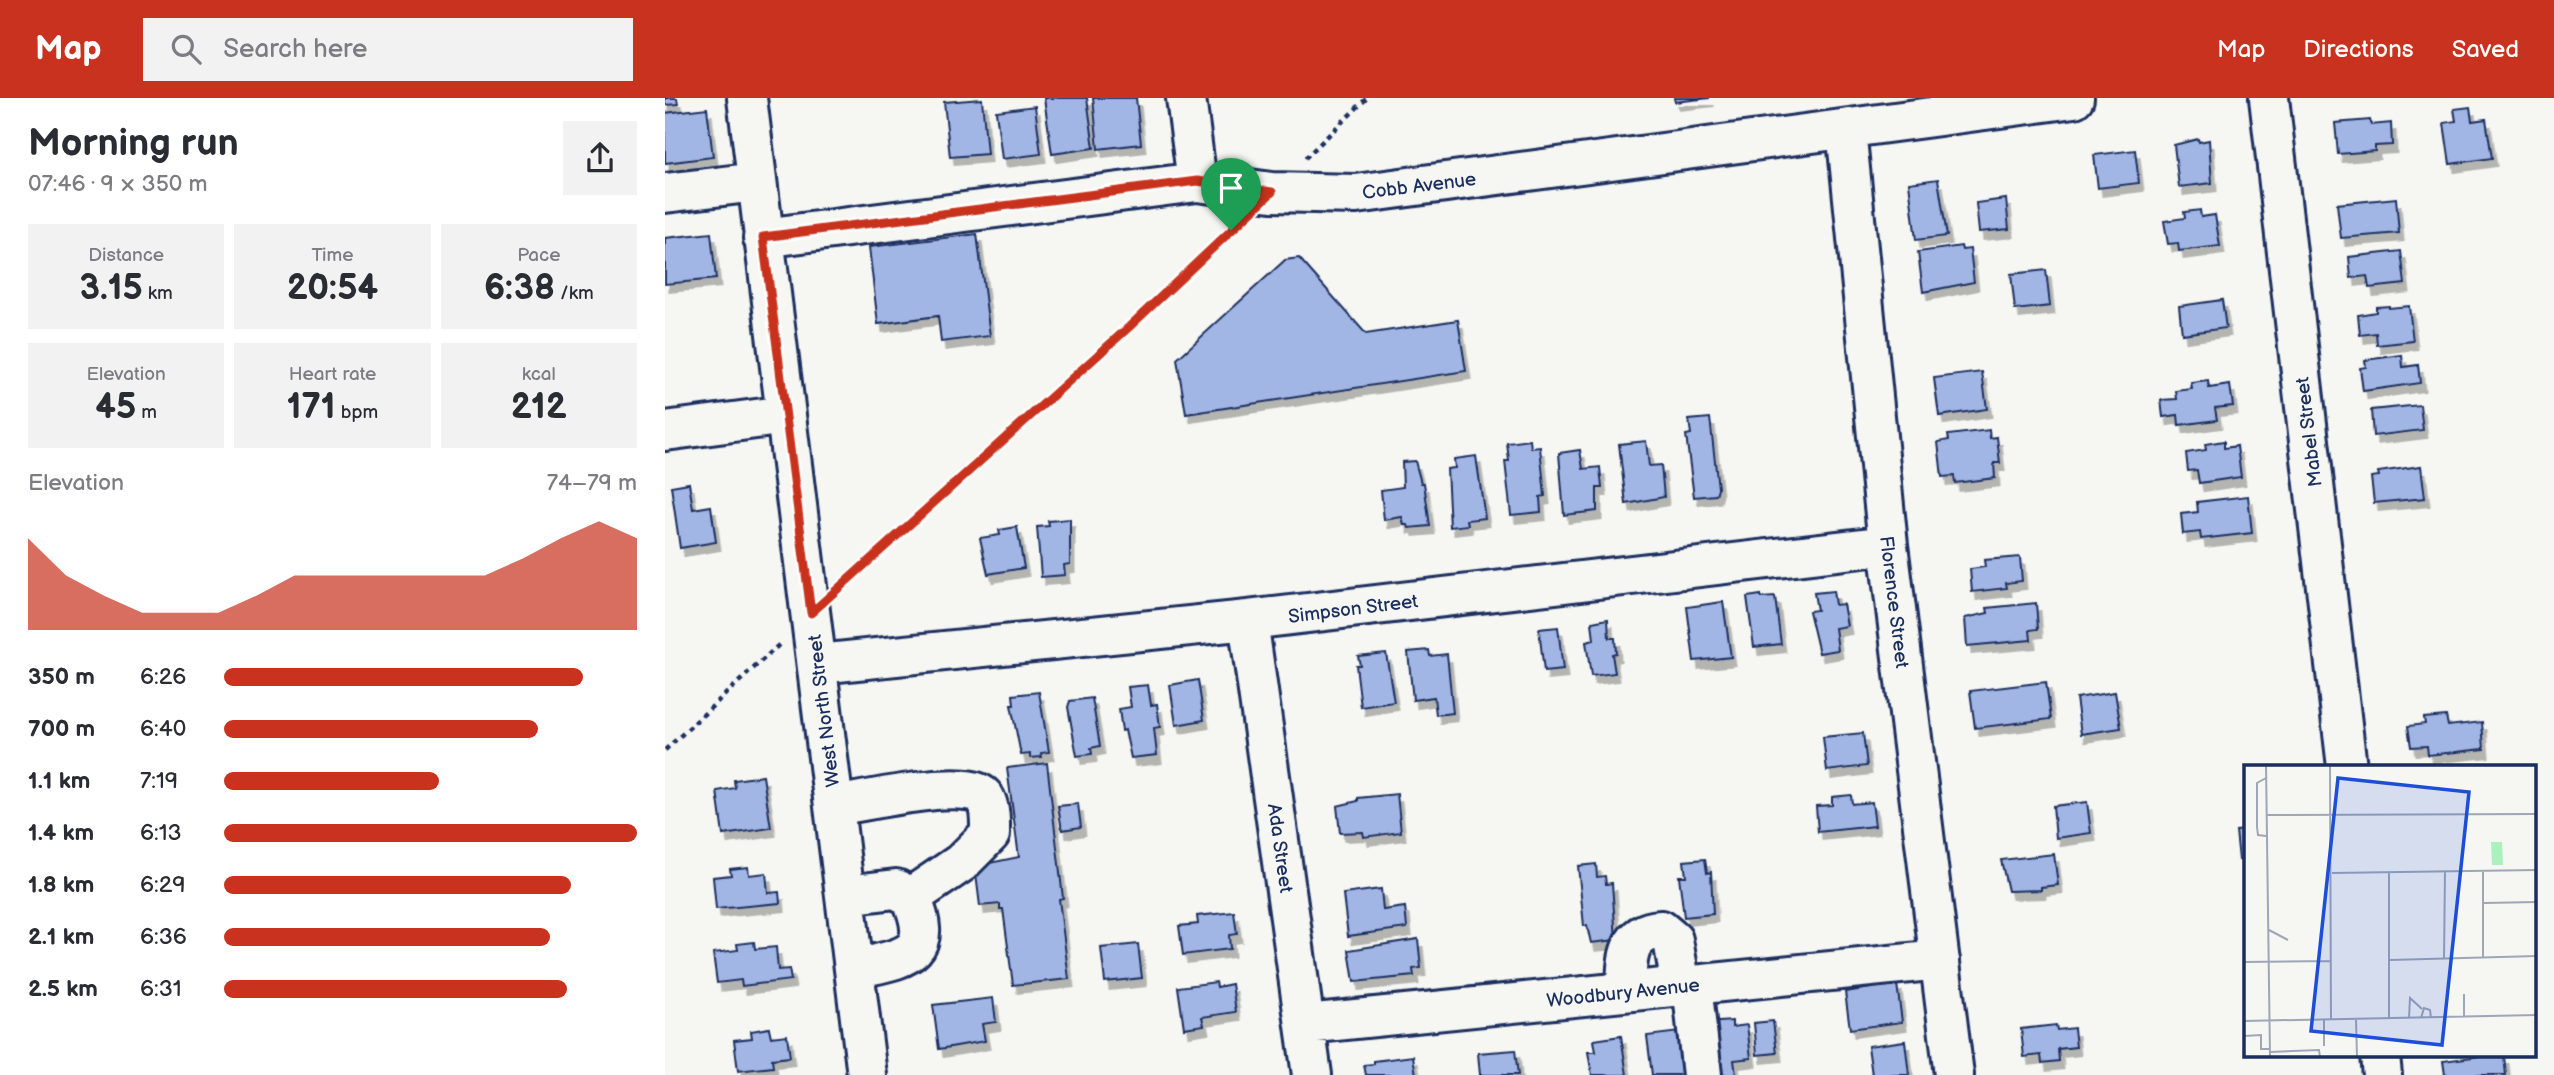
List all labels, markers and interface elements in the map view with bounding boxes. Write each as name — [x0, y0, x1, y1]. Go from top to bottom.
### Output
search box — [143, 18, 633, 81]
text: Map — [35, 29, 101, 69]
icon: search — [167, 30, 205, 68]
text: Search here — [223, 34, 367, 65]
text: Map — [2217, 35, 2265, 64]
text: Directions — [2303, 35, 2414, 64]
text: Saved — [2452, 35, 2519, 64]
text: Morning run — [28, 121, 239, 166]
button: share — [563, 121, 637, 195]
pin — [1201, 158, 1261, 230]
street label: Cobb Avenue — [1361, 168, 1477, 205]
icon: arrive — [1212, 169, 1250, 207]
text: 07:46 · 9 × 350 m — [28, 170, 208, 198]
text: Distance — [88, 244, 164, 267]
text: Time — [311, 244, 354, 267]
text: Pace — [517, 244, 560, 267]
text: 3.15 — [80, 267, 143, 310]
text: 20:54 — [287, 267, 378, 310]
text: 6:38 — [484, 267, 555, 310]
text: km — [143, 282, 173, 305]
text: /km — [555, 282, 594, 305]
text: Elevation — [87, 363, 166, 386]
text: Heart rate — [289, 363, 376, 386]
text: kcal — [522, 363, 556, 386]
street label: Mabel Street — [2291, 376, 2328, 488]
text: 45 — [95, 386, 136, 429]
text: 171 — [287, 386, 336, 429]
text: 212 — [511, 386, 567, 429]
text: m — [136, 401, 157, 424]
text: bpm — [336, 401, 378, 424]
text: Elevation — [28, 469, 124, 497]
text: 74–79 m — [547, 469, 637, 497]
street label: Florence Street — [1874, 535, 1913, 670]
street label: Simpson Street — [1287, 590, 1420, 629]
street label: West North Street — [804, 633, 845, 788]
text: 350 m — [28, 663, 95, 691]
text: 6:26 — [140, 663, 186, 691]
text: 700 m — [28, 715, 95, 743]
text: 6:40 — [140, 715, 186, 743]
inset map — [2244, 765, 2536, 1058]
text: 1.1 km — [28, 767, 90, 795]
text: 7:19 — [140, 767, 178, 795]
street label: Ada Street — [1262, 802, 1297, 894]
text: 1.4 km — [28, 819, 94, 847]
text: 6:13 — [140, 819, 182, 847]
text: 1.8 km — [28, 871, 94, 899]
text: 6:29 — [140, 871, 186, 899]
text: 2.1 km — [28, 923, 94, 951]
text: 6:36 — [140, 923, 187, 951]
street label: Woodbury Avenue — [1545, 974, 1701, 1013]
text: 2.5 km — [28, 975, 98, 1003]
text: 6:31 — [140, 975, 182, 1003]

